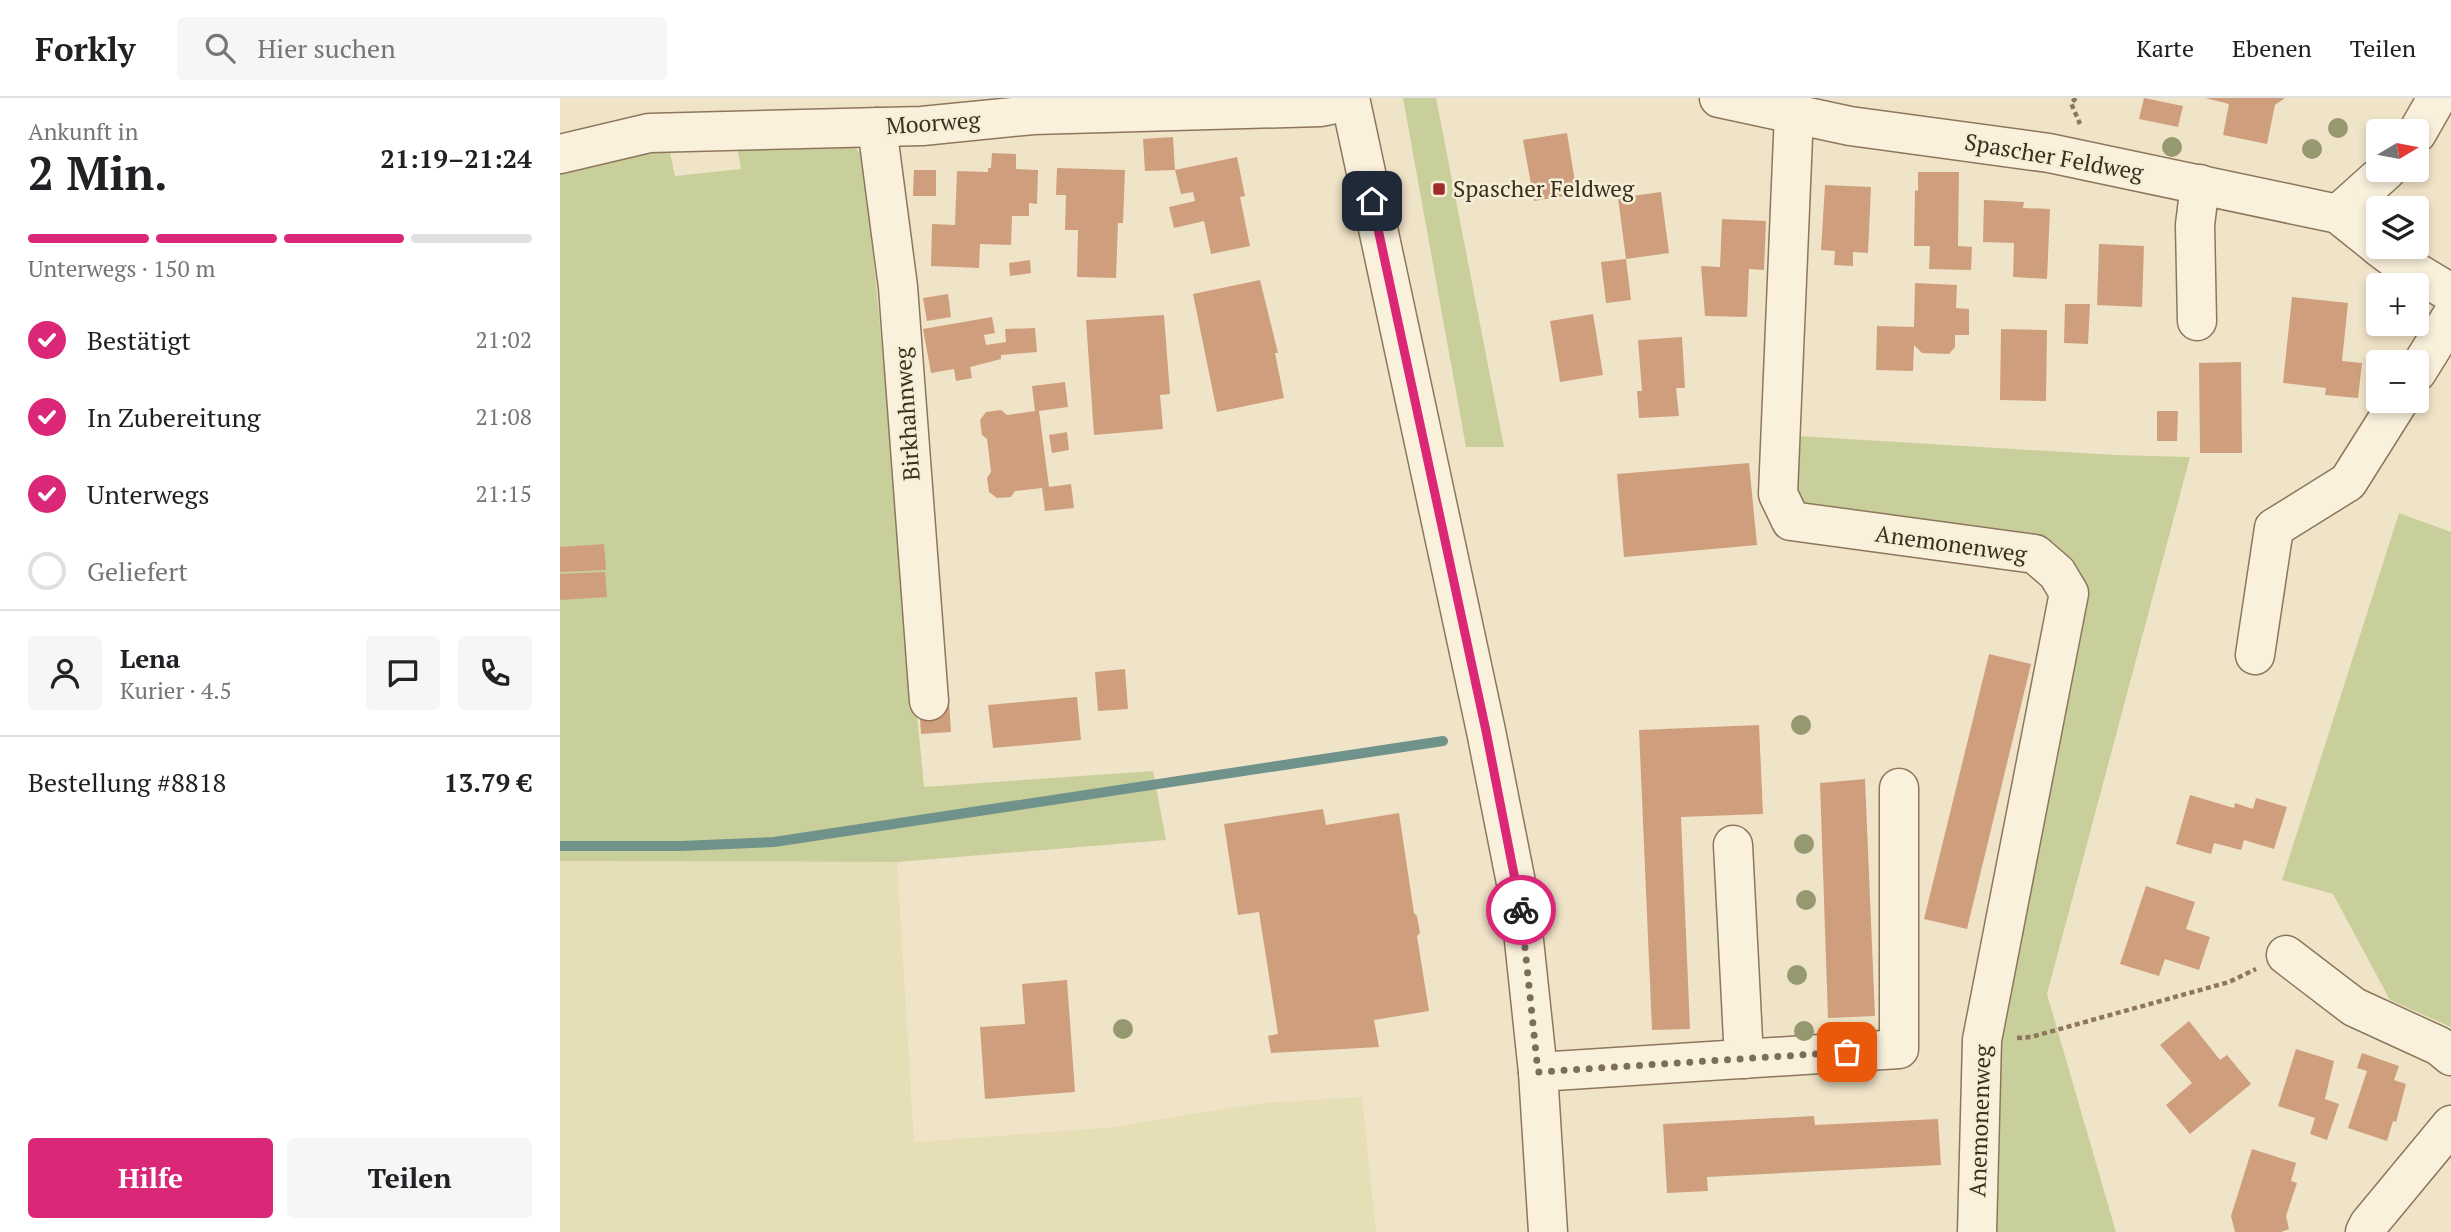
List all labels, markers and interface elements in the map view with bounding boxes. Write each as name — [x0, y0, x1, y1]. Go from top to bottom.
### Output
search box — [177, 17, 667, 80]
text: Forkly — [35, 27, 135, 70]
icon: search — [201, 29, 239, 67]
text: Hier suchen — [257, 31, 396, 65]
text: Karte — [2136, 32, 2194, 64]
text: Ebenen — [2232, 32, 2312, 64]
text: Teilen — [2350, 32, 2416, 64]
street label: Moorweg — [885, 104, 982, 141]
text: Ankunft in — [28, 116, 138, 147]
north arrow — [2366, 119, 2429, 182]
map controls — [2366, 119, 2429, 413]
street label: Spascher Feldweg — [1962, 126, 2147, 188]
text: 21:19–21:24 — [380, 141, 532, 175]
text: 2 Min. — [28, 142, 168, 203]
pin — [1342, 171, 1402, 231]
place label: Spascher Feldweg — [1453, 173, 1635, 204]
marker: Spascher Feldweg — [1431, 181, 1447, 197]
icon: home — [1353, 182, 1391, 220]
button: layers — [2366, 196, 2429, 259]
text: Unterwegs · 150 m — [28, 253, 215, 284]
button: + — [2366, 273, 2429, 336]
icon: check — [28, 321, 66, 359]
text: Bestätigt — [87, 323, 191, 357]
text: 21:02 — [475, 324, 532, 355]
street label: Birkhahnweg — [886, 345, 927, 482]
button: − — [2366, 350, 2429, 413]
icon: check — [28, 398, 66, 436]
text: In Zubereitung — [87, 400, 261, 434]
text: 21:08 — [475, 401, 532, 432]
icon: check — [28, 475, 66, 513]
text: Unterwegs — [87, 477, 210, 511]
text: 21:15 — [475, 478, 532, 509]
street label: Anemonenweg — [1873, 518, 2030, 570]
text: Geliefert — [87, 554, 188, 588]
button: person — [28, 636, 102, 710]
button: chat — [366, 636, 440, 710]
button: phone — [458, 636, 532, 710]
text: Lena — [120, 641, 180, 675]
text: Kurier · 4.5 — [120, 675, 232, 706]
text: Bestellung #8818 — [28, 765, 226, 799]
text: 13.79 € — [444, 765, 532, 799]
courier — [1486, 875, 1556, 945]
icon: bike — [1502, 891, 1540, 929]
pin — [1817, 1022, 1877, 1082]
icon: bag — [1828, 1033, 1866, 1071]
street label: Anemonenweg — [1961, 1043, 1998, 1198]
button: Hilfe — [28, 1138, 273, 1218]
button: Teilen — [287, 1138, 532, 1218]

